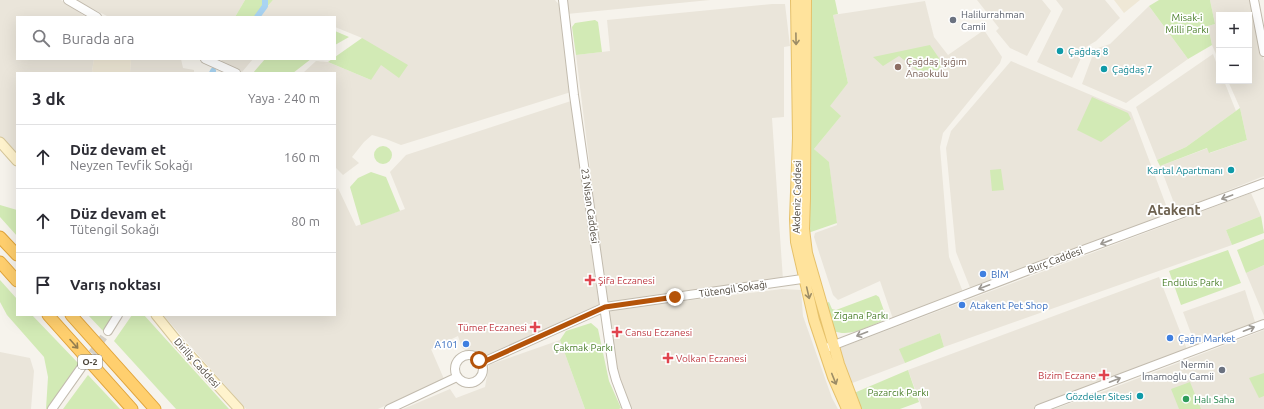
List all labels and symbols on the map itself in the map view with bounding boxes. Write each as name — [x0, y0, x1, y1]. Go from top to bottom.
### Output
place label: Halilurrahman Camii — [961, 9, 1024, 32]
park label: Misak-i Milli Parkı — [1165, 12, 1209, 35]
marker: Halilurrahman Camii — [948, 15, 958, 25]
one-way arrow — [793, 32, 800, 45]
marker: Çağdaş 8 — [1055, 46, 1065, 56]
place label: Çağdaş 8 — [1068, 46, 1109, 57]
place label: Çağdaş Işığım Anaokulu — [906, 56, 967, 79]
marker: Çağdaş Işığım Anaokulu — [893, 62, 903, 72]
marker: Çağdaş 7 — [1099, 64, 1109, 74]
place label: Çağdaş 7 — [1112, 64, 1152, 75]
street label: Akdeniz Caddesi — [791, 160, 803, 234]
place label: Kartal Apartmanı — [1147, 165, 1223, 176]
marker: Kartal Apartmanı — [1226, 165, 1236, 175]
street label: 23 Nisan Caddesi — [579, 168, 601, 244]
one-way arrow — [1222, 193, 1234, 201]
district label: Atakent — [1148, 202, 1200, 218]
one-way arrow — [1100, 238, 1112, 246]
street label: Burç Caddesi — [1026, 245, 1084, 275]
marker: BİM — [978, 269, 988, 279]
place label: BİM — [991, 269, 1009, 280]
marker: Şifa Eczanesi — [585, 275, 595, 285]
place label: Şifa Eczanesi — [598, 275, 655, 286]
park label: Endülüs Parkı — [1162, 277, 1222, 288]
street label: Tütengil Sokağı — [698, 279, 768, 299]
one-way arrow — [978, 284, 990, 292]
one-way arrow — [805, 287, 812, 300]
route end — [666, 288, 684, 306]
marker: Atakent Pet Shop — [957, 300, 967, 310]
place label: Atakent Pet Shop — [970, 300, 1048, 311]
park label: Zigana Parkı — [834, 310, 888, 321]
place label: Tümer Eczanesi — [458, 322, 527, 333]
marker: Tümer Eczanesi — [530, 322, 540, 332]
one-way arrow — [1243, 325, 1255, 333]
marker: Cansu Eczanesi — [612, 327, 622, 337]
place label: Cansu Eczanesi — [625, 327, 692, 338]
one-way arrow — [857, 330, 869, 338]
marker: Çağrı Market — [1165, 333, 1175, 343]
place label: Çağrı Market — [1178, 333, 1236, 344]
street label: Diriliş Caddesi — [172, 336, 222, 390]
one-way arrow — [69, 339, 78, 349]
place label: A101 — [435, 339, 458, 350]
marker: A101 — [461, 339, 471, 349]
park label: Çakmak Parkı — [553, 342, 613, 353]
route start — [470, 351, 488, 369]
marker: Volkan Eczanesi — [663, 353, 673, 363]
place label: Volkan Eczanesi — [676, 353, 747, 364]
road number: O-2 — [78, 355, 102, 369]
place label: Nermin İmamoğlu Camii — [1142, 359, 1214, 382]
marker: Nermin İmamoğlu Camii — [1217, 365, 1227, 375]
place label: Bizim Eczane — [1038, 370, 1096, 381]
marker: Bizim Eczane — [1099, 370, 1109, 380]
one-way arrow — [831, 373, 839, 385]
one-way arrow — [1108, 376, 1120, 384]
park label: Pazarcık Parkı — [867, 387, 929, 398]
place label: Gözdeler Sitesi — [1066, 391, 1132, 402]
marker: Gözdeler Sitesi — [1135, 391, 1145, 401]
marker: Halı Saha — [1181, 394, 1191, 404]
place label: Halı Saha — [1194, 394, 1235, 405]

